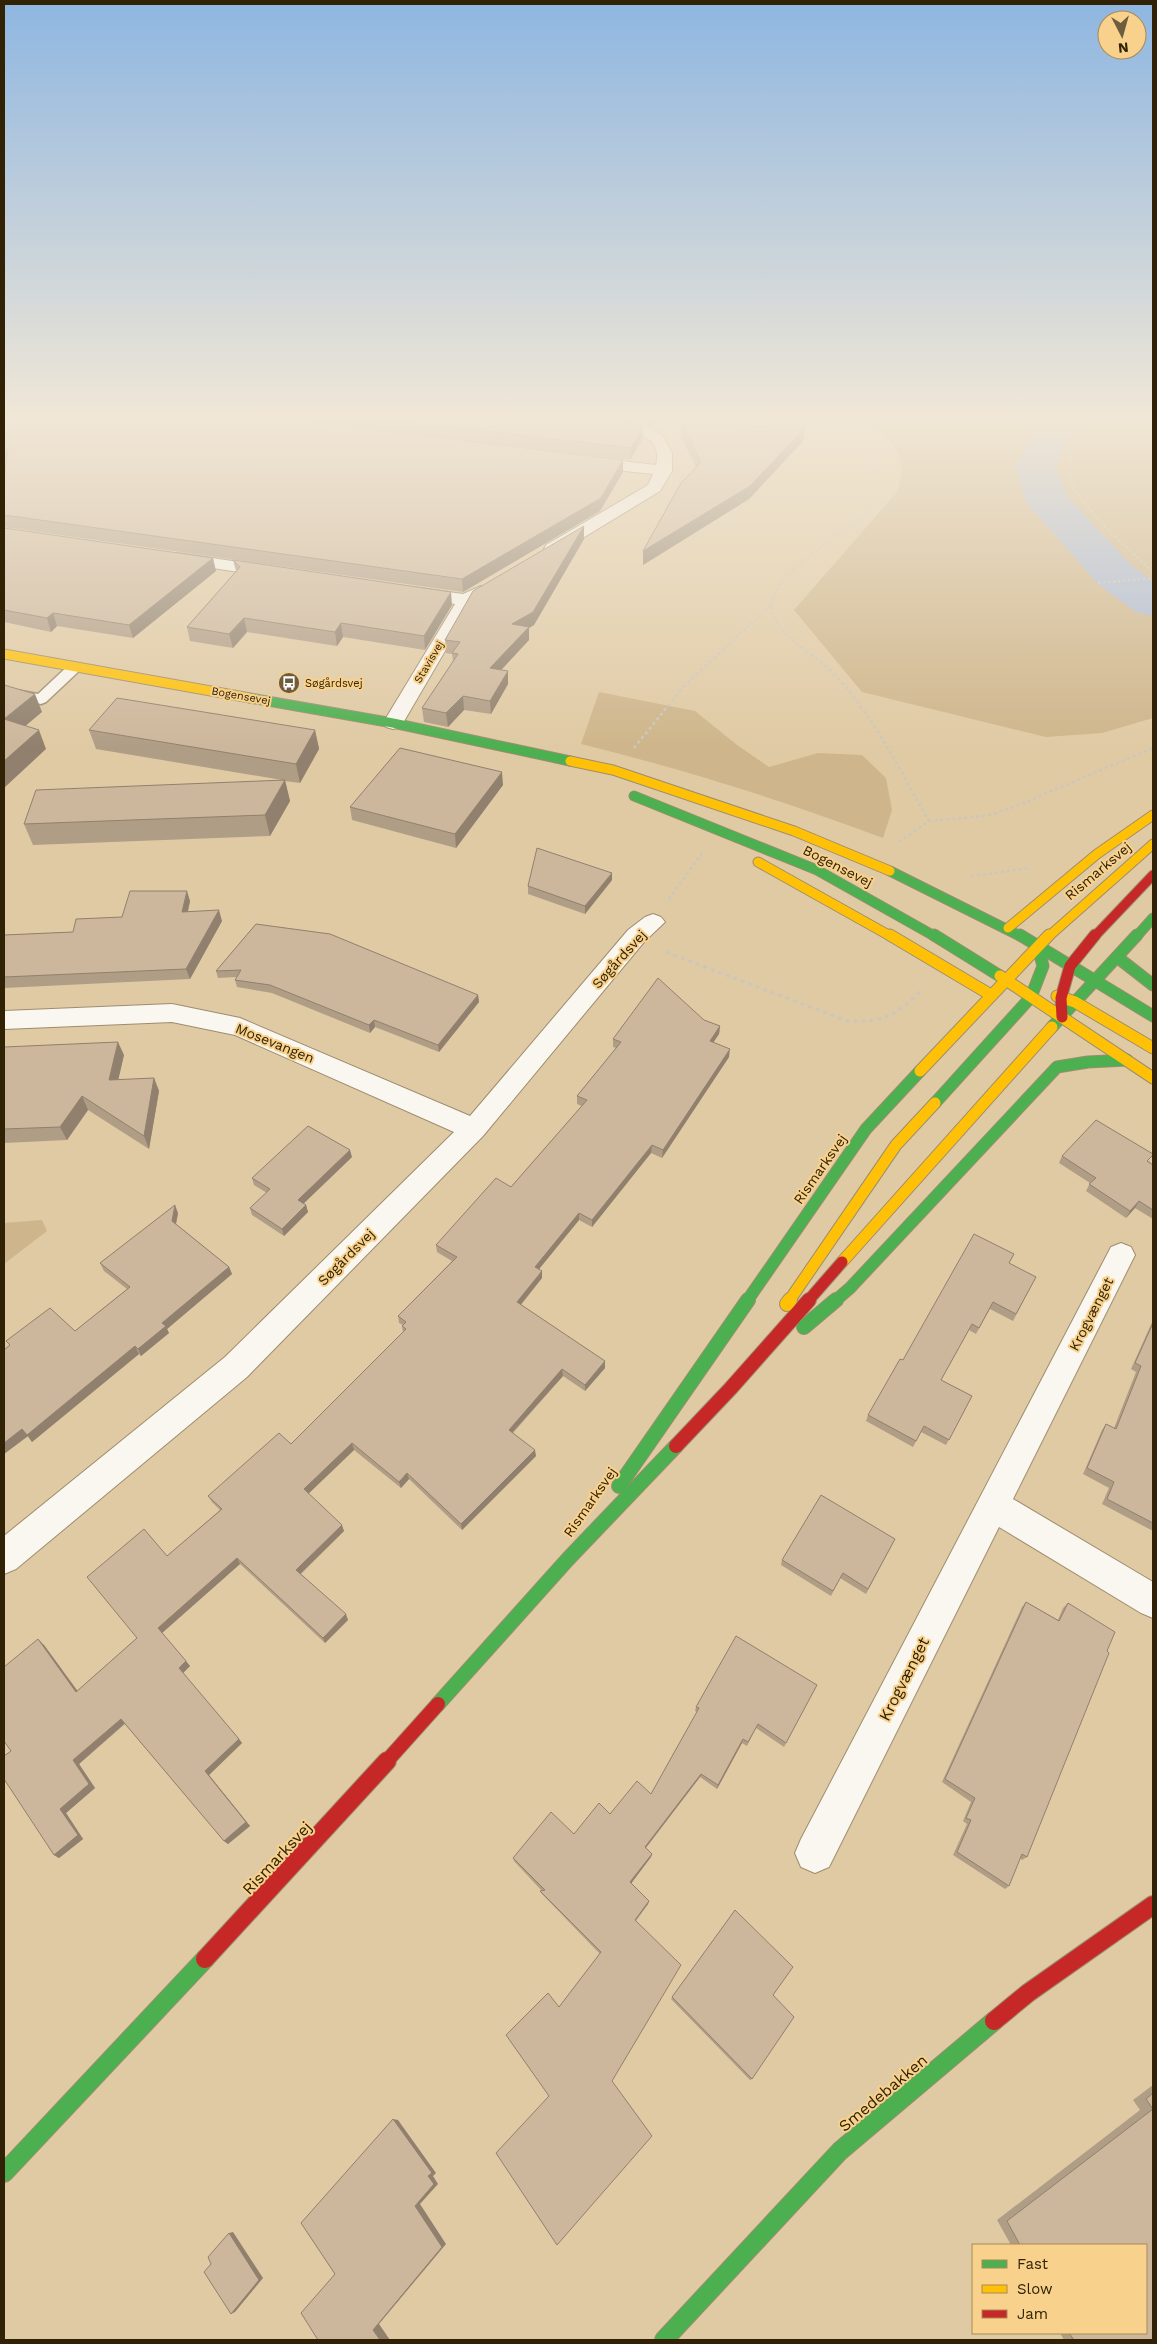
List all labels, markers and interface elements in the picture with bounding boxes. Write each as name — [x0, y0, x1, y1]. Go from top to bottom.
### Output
north arrow — [1097, 10, 1147, 60]
text: N — [1117, 39, 1129, 56]
street label: Stavisvej — [411, 638, 447, 685]
bus stop icon: Søgårdsvej — [277, 671, 301, 695]
place label: Søgårdsvej — [305, 677, 363, 690]
street label: Bogensevej — [210, 684, 272, 708]
street label: Rismarksvej — [1062, 839, 1134, 903]
street label: Bogensevej — [800, 842, 876, 890]
street label: Søgårdsvej — [589, 926, 649, 992]
street label: Mosevangen — [233, 1020, 317, 1066]
street label: Rismarksvej — [790, 1131, 850, 1207]
street label: Søgårdsvej — [314, 1225, 378, 1289]
street label: Krogvænget — [1066, 1275, 1116, 1353]
street label: Rismarksvej — [560, 1464, 620, 1540]
street label: Krogvænget — [875, 1634, 933, 1724]
street label: Rismarksvej — [238, 1818, 316, 1898]
street label: Smedebakken — [835, 2050, 931, 2136]
legend — [972, 2244, 1147, 2334]
text: Fast — [1017, 2255, 1049, 2273]
text: Slow — [1017, 2280, 1053, 2298]
text: Jam — [1017, 2305, 1048, 2323]

